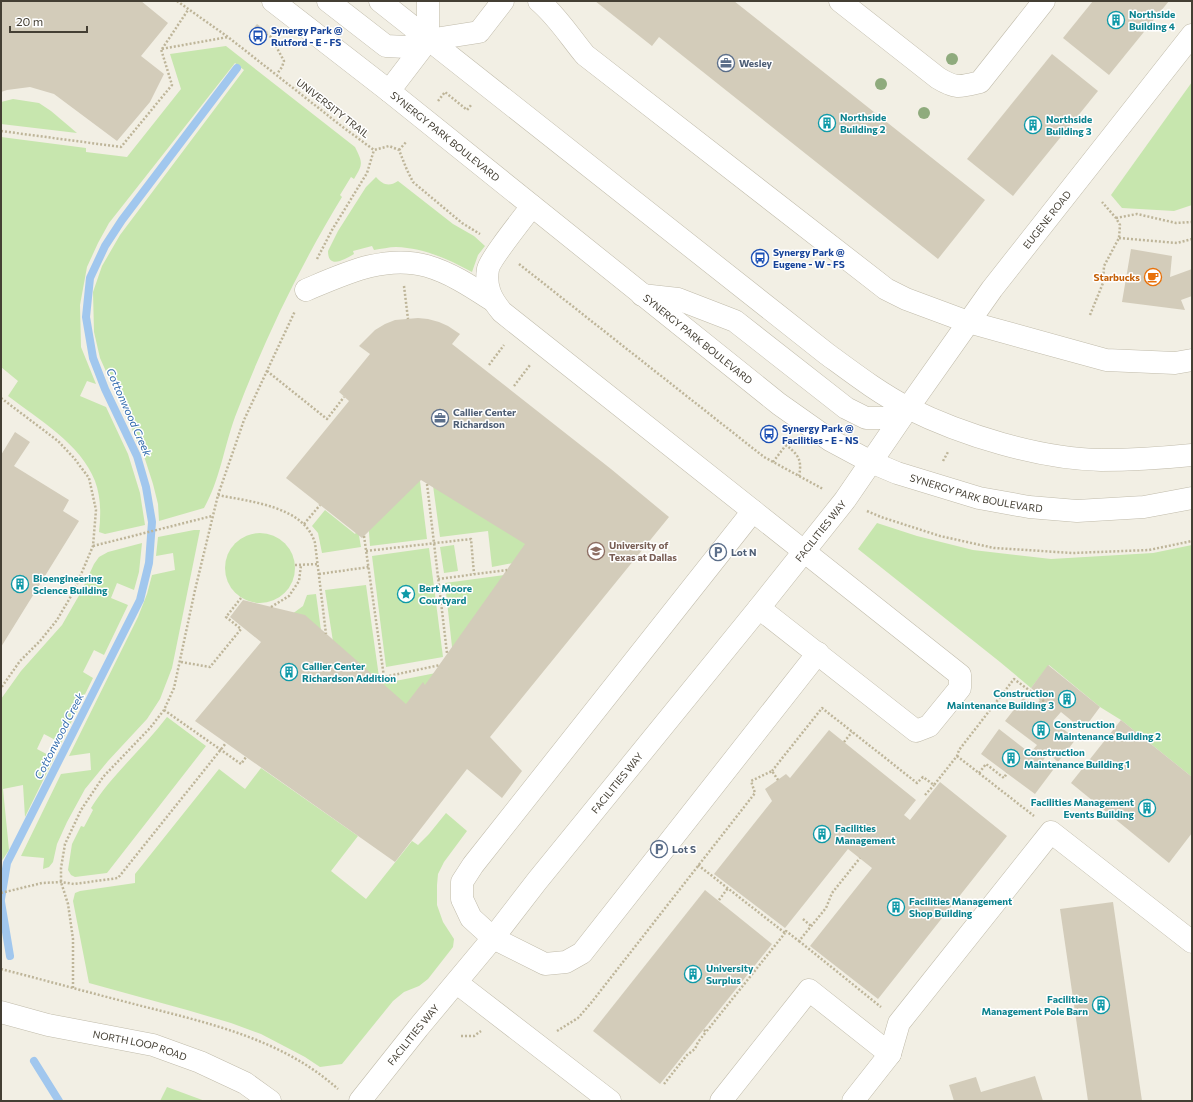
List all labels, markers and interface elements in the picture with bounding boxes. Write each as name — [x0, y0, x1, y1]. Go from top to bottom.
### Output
scale bar — [10, 8, 87, 34]
place label: Northside Building 4 — [1129, 8, 1175, 32]
building icon: Northside Building 4 — [1106, 10, 1126, 30]
text: 20 m — [16, 14, 43, 28]
place label: Synergy Park @ Rutford - E - FS — [271, 24, 343, 48]
bus stop icon: Synergy Park @ Rutford - E - FS — [248, 26, 268, 46]
office icon: Wesley — [716, 53, 736, 73]
place label: Wesley — [739, 57, 773, 69]
street label: UNIVERSITY TRAIL — [294, 76, 372, 140]
street label: SYNERGY PARK BOULEVARD — [388, 89, 502, 184]
place label: Northside Building 2 — [840, 111, 886, 135]
building icon: Northside Building 2 — [817, 113, 837, 133]
place label: Northside Building 3 — [1046, 113, 1092, 137]
building icon: Northside Building 3 — [1023, 115, 1043, 135]
street label: EUGENE ROAD — [1020, 188, 1073, 251]
place label: Synergy Park @ Eugene - W - FS — [773, 246, 845, 270]
bus stop icon: Synergy Park @ Eugene - W - FS — [750, 248, 770, 268]
cafe icon: Starbucks — [1143, 267, 1163, 287]
place label: Starbucks — [1094, 271, 1140, 283]
street label: SYNERGY PARK BOULEVARD — [641, 292, 755, 386]
water label: Cottonwood Creek — [104, 366, 155, 459]
place label: Callier Center Richardson — [453, 406, 516, 430]
office icon: Callier Center Richardson — [430, 408, 450, 428]
place label: Synergy Park @ Facilities - E - NS — [782, 422, 859, 446]
bus stop icon: Synergy Park @ Facilities - E - NS — [759, 424, 779, 444]
street label: SYNERGY PARK BOULEVARD — [908, 471, 1043, 514]
street label: FACILITIES WAY — [792, 497, 849, 564]
place label: University of Texas at Dallas — [609, 539, 677, 563]
school or university icon: University of Texas at Dallas — [586, 541, 606, 561]
parking icon: Lot N — [708, 542, 728, 562]
place label: Lot N — [731, 546, 756, 558]
place label: Bioengineering Science Building — [33, 572, 108, 596]
building icon: Bioengineering Science Building — [10, 574, 30, 594]
place label: Bert Moore Courtyard — [419, 582, 472, 606]
place icon: Bert Moore Courtyard — [396, 584, 416, 604]
place label: Callier Center Richardson Addition — [302, 660, 396, 684]
building icon: Callier Center Richardson Addition — [279, 662, 299, 682]
place label: Construction Maintenance Building 3 — [947, 687, 1054, 711]
building icon: Construction Maintenance Building 3 — [1057, 689, 1077, 709]
water label: Cottonwood Creek — [31, 690, 86, 781]
place label: Construction Maintenance Building 2 — [1054, 718, 1161, 742]
building icon: Construction Maintenance Building 2 — [1031, 720, 1051, 740]
place label: Construction Maintenance Building 1 — [1024, 746, 1130, 770]
building icon: Construction Maintenance Building 1 — [1001, 748, 1021, 768]
street label: FACILITIES WAY — [589, 749, 646, 816]
place label: Facilities Management Events Building — [1031, 796, 1134, 820]
building icon: Facilities Management Events Building — [1137, 798, 1157, 818]
place label: Facilities Management — [835, 822, 896, 846]
building icon: Facilities Management — [812, 824, 832, 844]
parking icon: Lot S — [649, 839, 669, 859]
place label: Lot S — [672, 843, 696, 855]
place label: Facilities Management Shop Building — [909, 895, 1012, 919]
building icon: Facilities Management Shop Building — [886, 897, 906, 917]
place label: University Surplus — [706, 962, 754, 986]
building icon: University Surplus — [683, 964, 703, 984]
place label: Facilities Management Pole Barn — [982, 993, 1088, 1017]
building icon: Facilities Management Pole Barn — [1091, 995, 1111, 1015]
street label: FACILITIES WAY — [385, 1001, 442, 1068]
street label: NORTH LOOP ROAD — [92, 1028, 189, 1063]

